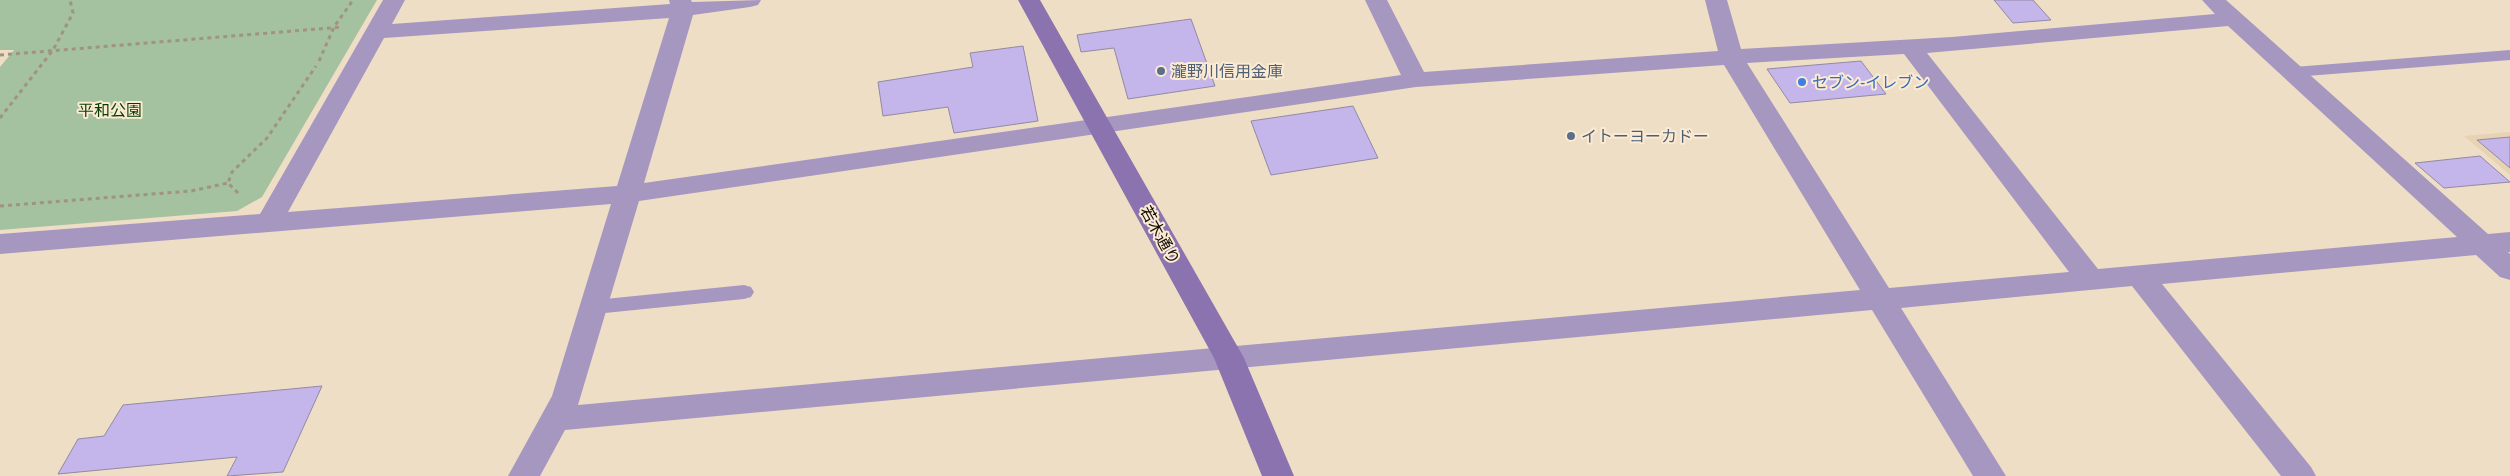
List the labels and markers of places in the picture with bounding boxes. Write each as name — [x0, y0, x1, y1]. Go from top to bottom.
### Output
place label: 瀧野川信用金庫 — [1171, 63, 1283, 80]
marker: 瀧野川信用金庫 — [1155, 65, 1167, 77]
place label: セブン-イレブン — [1812, 74, 1929, 91]
marker: セブン-イレブン — [1796, 76, 1808, 88]
place label: イトーヨーカドー — [1581, 128, 1709, 145]
marker: イトーヨーカドー — [1565, 130, 1577, 142]

